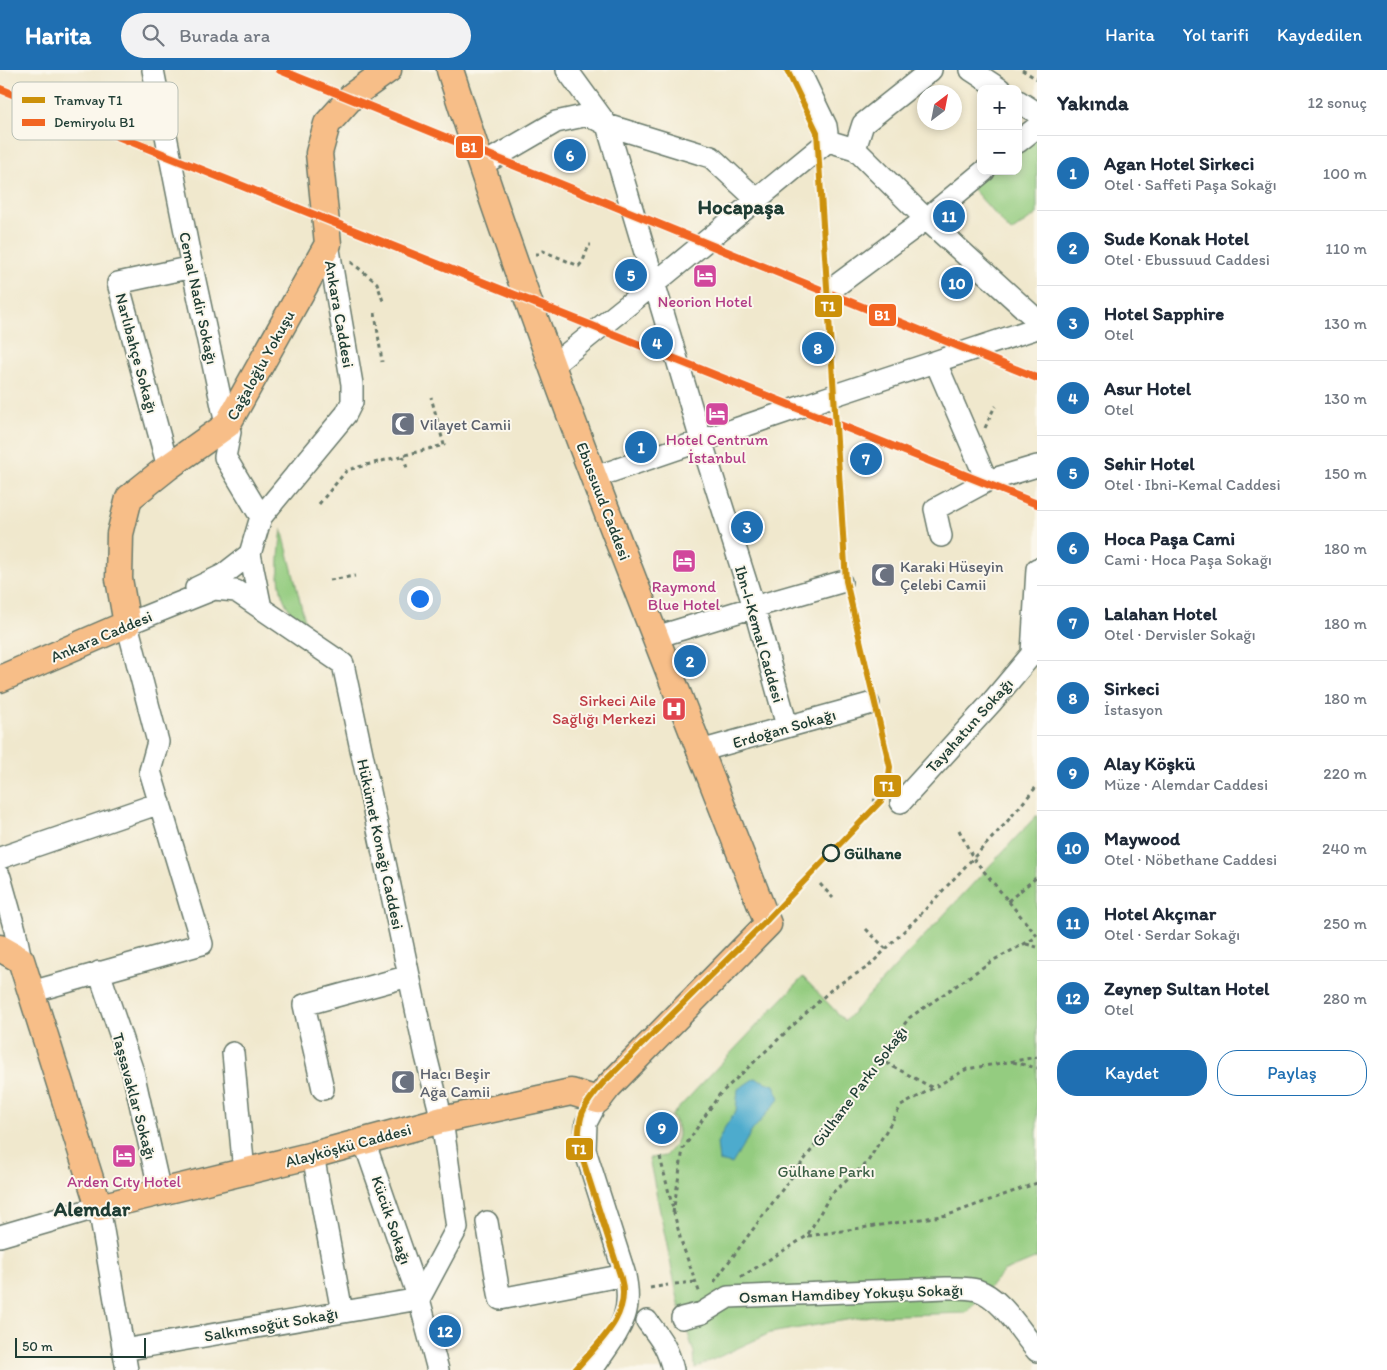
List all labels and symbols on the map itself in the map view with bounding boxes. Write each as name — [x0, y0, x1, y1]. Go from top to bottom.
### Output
legend — [12, 82, 178, 140]
north arrow — [917, 85, 962, 130]
text: Tramvay T1 — [54, 92, 123, 109]
text: Demiryolu B1 — [54, 114, 135, 131]
line badge: B1 — [455, 135, 484, 159]
pin: 6 — [554, 136, 586, 174]
text: B1 — [461, 139, 477, 156]
district label: Hocapaşa — [697, 194, 786, 220]
pin: 11 — [933, 197, 965, 235]
street label: Cemal Nadir Sokağı — [175, 230, 222, 366]
pin: 5 — [615, 256, 647, 294]
street label: Ankara Caddesi — [321, 259, 358, 369]
hotel icon: Neorion Hotel — [692, 263, 718, 289]
pin: 10 — [941, 264, 973, 302]
street label: Narlıbahçe Sokağı — [111, 291, 162, 415]
place label: Neorion Hotel — [658, 292, 753, 311]
line badge: T1 — [814, 294, 843, 318]
text: T1 — [820, 298, 836, 315]
line badge: B1 — [868, 303, 897, 327]
street label: Cağaloğlu Yokuşu — [222, 307, 299, 424]
text: B1 — [874, 307, 890, 324]
pin: 4 — [641, 324, 673, 362]
pin: 8 — [802, 329, 834, 367]
hotel icon: Hotel Centrum İstanbul — [704, 401, 730, 427]
mosque icon: Vilayet Camii — [390, 411, 416, 437]
place label: Vilayet Camii — [420, 415, 511, 434]
pin: 1 — [625, 428, 657, 466]
place label: Hotel Centrum İstanbul — [666, 430, 769, 467]
street label: Ebussuud Caddesi — [572, 439, 635, 563]
pin: 7 — [850, 440, 882, 478]
pin: 3 — [731, 508, 763, 546]
hotel icon: Raymond Blue Hotel — [671, 548, 697, 574]
place label: Karaki Hüseyin Çelebi Camii — [900, 557, 1004, 594]
mosque icon: Karaki Hüseyin Çelebi Camii — [870, 562, 896, 588]
street label: Ibn-I-Kemal Caddesi — [731, 563, 788, 705]
place label: Raymond Blue Hotel — [648, 577, 721, 614]
your location — [407, 586, 433, 612]
street label: Ankara Caddesi — [48, 607, 155, 666]
pin: 2 — [674, 642, 706, 680]
street label: Tayahatun Sokağı — [922, 674, 1017, 777]
place label: Sirkeci Aile Sağlığı Merkezi — [552, 691, 656, 728]
hospital icon: Sirkeci Aile Sağlığı Merkezi — [661, 696, 687, 722]
street label: Erdoğan Sokağı — [730, 705, 838, 752]
street label: Hükümet Konağı Caddesi — [353, 757, 408, 931]
line badge: T1 — [873, 774, 902, 798]
text: T1 — [879, 778, 895, 795]
marker: Gülhane — [822, 844, 840, 862]
place label: Gülhane — [844, 844, 902, 863]
street label: Gülhane Parkı Sokağı — [808, 1022, 911, 1151]
street label: Taşsavaklar Sokağı — [108, 1031, 161, 1162]
place label: Hacı Beşir Ağa Camii — [420, 1064, 491, 1101]
mosque icon: Hacı Beşir Ağa Camii — [390, 1069, 416, 1095]
pin: 9 — [646, 1109, 678, 1147]
street label: Alayköşkü Caddesi — [283, 1120, 413, 1171]
line badge: T1 — [565, 1137, 594, 1161]
text: T1 — [571, 1141, 587, 1158]
hotel icon: Arden Cıty Hotel — [111, 1143, 137, 1169]
park label: Gülhane Parkı — [777, 1162, 875, 1181]
place label: Arden Cıty Hotel — [67, 1172, 182, 1191]
street label: Kücük Sokağı — [367, 1173, 416, 1267]
district label: Alemdar — [53, 1196, 131, 1221]
street label: Osman Hamdibey Yokuşu Sokağı — [738, 1280, 964, 1307]
street label: Salkımsoğüt Sokağı — [203, 1303, 339, 1346]
pin: 12 — [429, 1312, 461, 1350]
scale bar — [15, 1335, 146, 1358]

